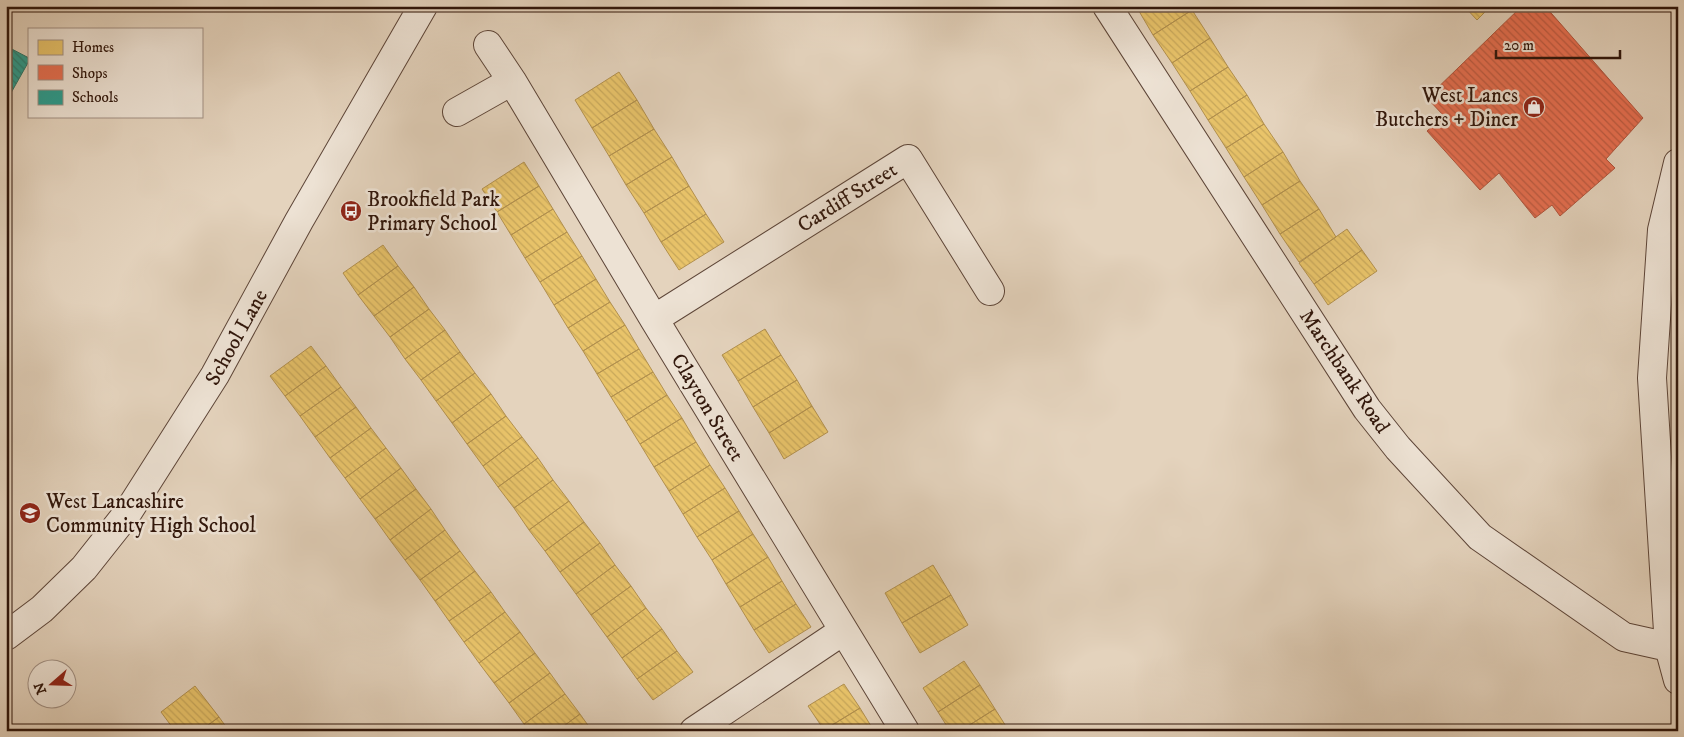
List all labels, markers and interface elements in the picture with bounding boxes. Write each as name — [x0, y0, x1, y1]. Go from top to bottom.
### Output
legend — [28, 28, 202, 118]
scale bar — [1496, 28, 1620, 60]
text: 20 m — [1504, 36, 1534, 55]
text: Homes — [72, 38, 114, 57]
text: Shops — [72, 64, 108, 83]
place label: West Lancs Butchers + Diner — [1375, 83, 1518, 133]
text: Schools — [72, 88, 118, 107]
shop icon: West Lancs Butchers + Diner — [1522, 95, 1546, 119]
street label: Cardiff Street — [793, 157, 902, 239]
place label: Brookfield Park Primary School — [367, 187, 500, 237]
bus stop icon: Brookfield Park Primary School — [339, 199, 363, 223]
street label: School Lane — [200, 285, 274, 390]
street label: Marchbank Road — [1293, 305, 1396, 439]
street label: Clayton Street — [665, 349, 750, 466]
place label: West Lancashire Community High School — [45, 489, 256, 539]
school or university icon: West Lancashire Community High School — [18, 501, 42, 525]
north arrow — [28, 660, 78, 710]
text: N — [30, 679, 51, 697]

